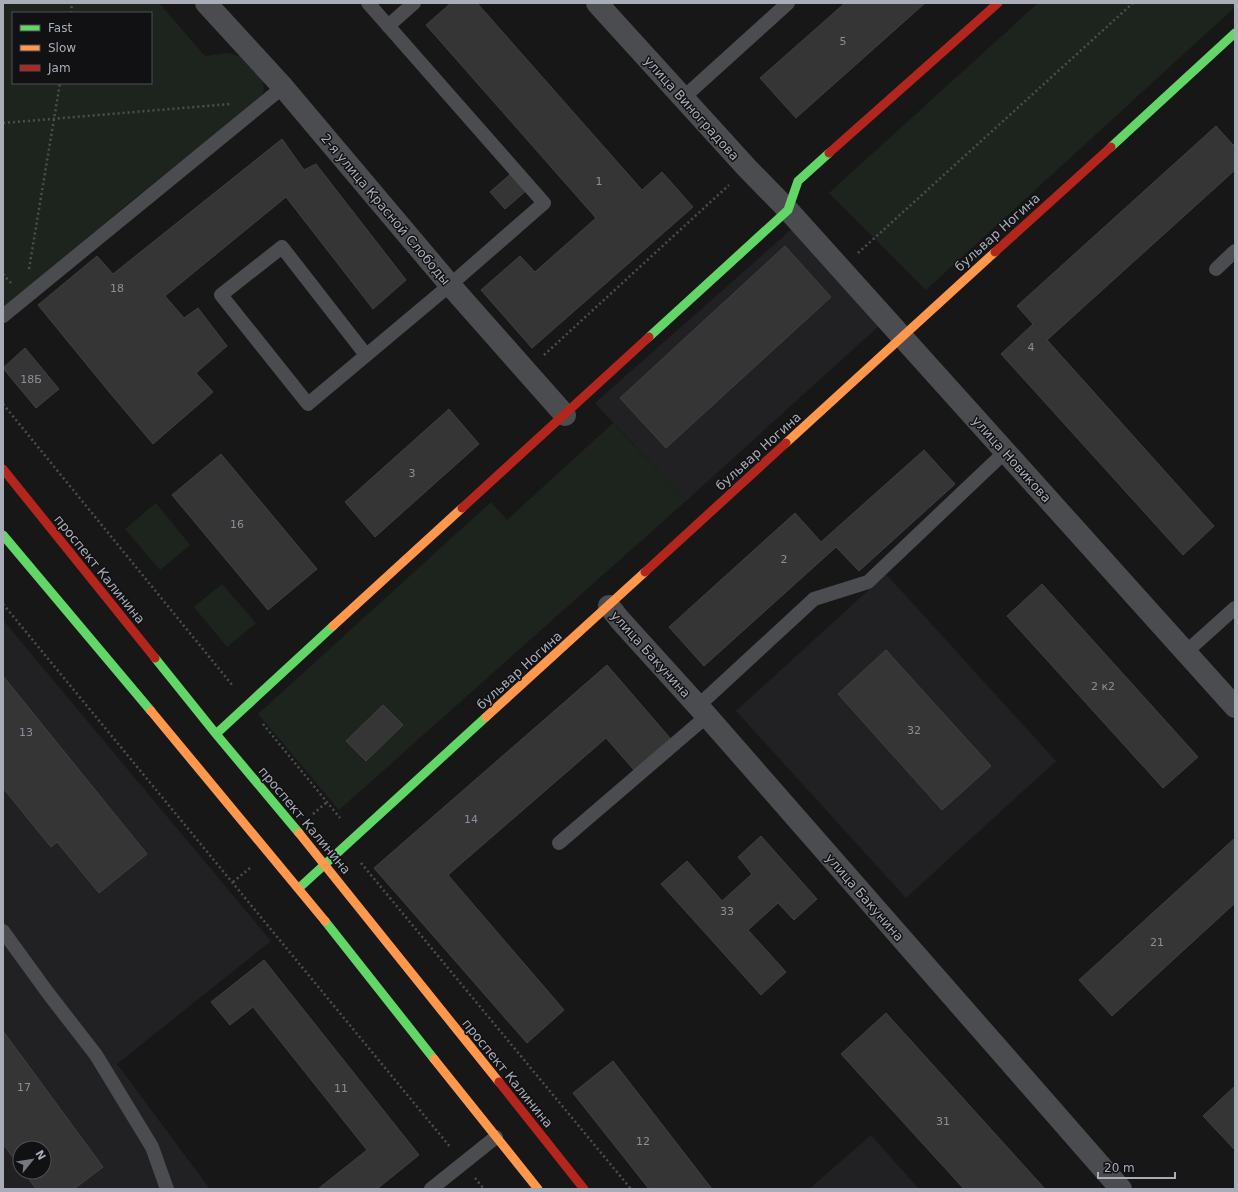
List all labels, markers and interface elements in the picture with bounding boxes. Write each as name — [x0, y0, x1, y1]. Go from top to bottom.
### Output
legend — [12, 12, 152, 84]
text: Fast — [48, 21, 72, 35]
house number: 5 — [840, 35, 847, 48]
text: Slow — [48, 41, 76, 55]
street label: улица Виноградова — [641, 53, 742, 163]
text: Jam — [47, 61, 71, 75]
street label: 2-я улица Красной Слободы — [318, 131, 453, 288]
house number: 1 — [596, 175, 603, 188]
street label: бульвар Ногина — [952, 190, 1043, 274]
house number: 18 — [110, 282, 124, 295]
house number: 4 — [1028, 341, 1035, 354]
house number: 18Б — [20, 373, 42, 386]
street label: бульвар Ногина — [713, 409, 804, 493]
street label: улица Новикова — [969, 413, 1054, 505]
house number: 3 — [409, 467, 416, 480]
street label: проспект Калинина — [51, 512, 148, 627]
house number: 16 — [230, 518, 244, 531]
house number: 2 — [781, 553, 788, 566]
street label: улица Бакунина — [608, 608, 693, 701]
street label: бульвар Ногина — [474, 628, 565, 712]
house number: 2 к2 — [1091, 680, 1115, 693]
house number: 32 — [907, 724, 921, 737]
house number: 13 — [19, 726, 33, 739]
street label: проспект Калинина — [255, 764, 354, 877]
house number: 14 — [464, 813, 478, 826]
street label: улица Бакунина — [822, 850, 907, 944]
house number: 33 — [720, 905, 734, 918]
house number: 21 — [1150, 936, 1164, 949]
street label: проспект Калинина — [459, 1016, 556, 1131]
house number: 17 — [17, 1081, 31, 1094]
house number: 11 — [334, 1082, 348, 1095]
house number: 31 — [936, 1115, 950, 1128]
house number: 12 — [636, 1135, 650, 1148]
north arrow — [12, 1140, 52, 1180]
text: N — [32, 1148, 48, 1162]
scale bar — [1098, 1154, 1175, 1180]
text: 20 m — [1104, 1161, 1135, 1175]

